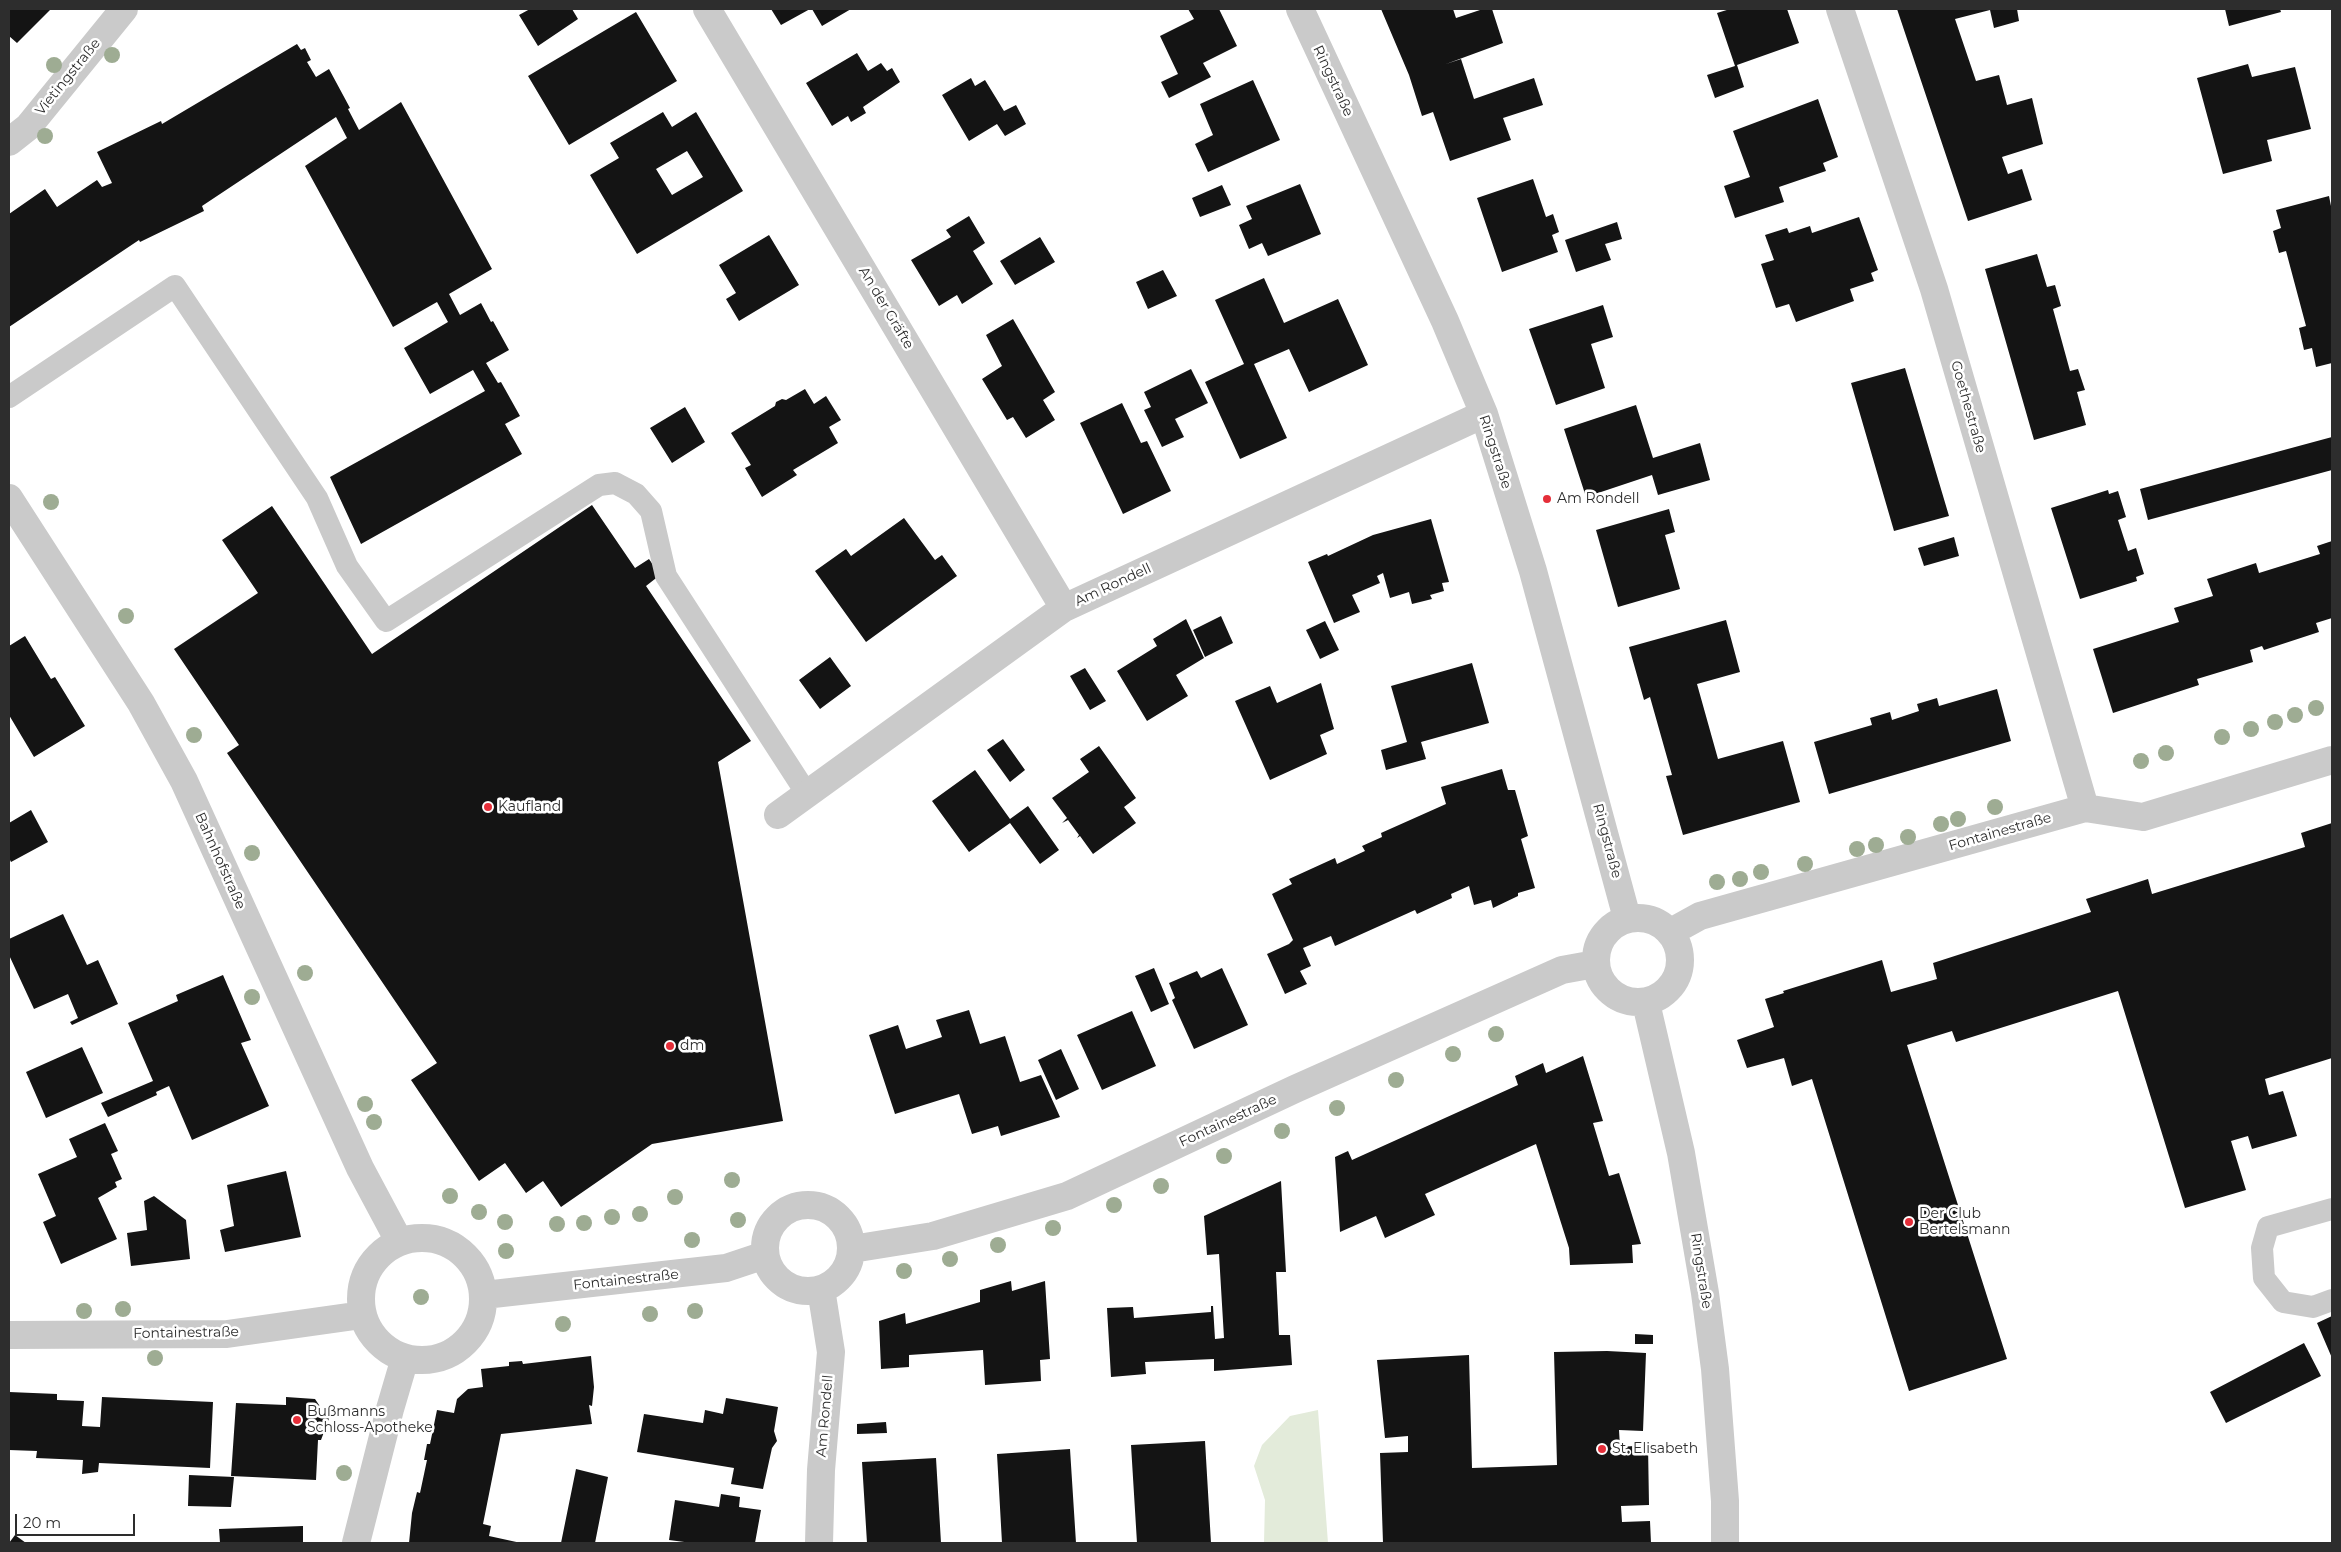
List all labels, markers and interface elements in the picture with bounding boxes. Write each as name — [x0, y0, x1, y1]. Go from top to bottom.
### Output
street label: Vietingstraße — [32, 35, 104, 119]
street label: Ringstraße — [1309, 43, 1357, 119]
street label: An der Gräfte — [855, 264, 917, 352]
street label: Goethestraße — [1947, 359, 1989, 455]
street label: Ringstraße — [1475, 413, 1515, 491]
place label: Am Rondell — [1557, 491, 1639, 507]
marker: Am Rondell — [1541, 493, 1553, 505]
street label: Am Rondell — [1072, 560, 1154, 610]
place label: Kaufland — [498, 799, 561, 815]
marker: Kaufland — [482, 801, 494, 813]
street label: Ringstraße — [1589, 802, 1625, 880]
street label: Fontainestraße — [1947, 809, 2053, 855]
street label: Bahnhofstraße — [191, 810, 249, 912]
place label: dm — [680, 1038, 704, 1054]
marker: dm — [664, 1040, 676, 1052]
street label: Fontainestraße — [1176, 1091, 1280, 1151]
place label: Der Club Bertelsmann — [1919, 1206, 2010, 1238]
marker: Der Club Bertelsmann — [1903, 1216, 1915, 1228]
street label: Ringstraße — [1687, 1232, 1715, 1310]
street label: Fontainestraße — [572, 1266, 680, 1294]
street label: Fontainestraße — [133, 1324, 239, 1342]
street label: Am Rondell — [813, 1374, 837, 1458]
place label: Bußmanns Schloss-Apotheke — [307, 1404, 433, 1436]
marker: Bußmanns Schloss-Apotheke — [291, 1414, 303, 1426]
place label: St. Elisabeth — [1612, 1441, 1698, 1457]
marker: St. Elisabeth — [1596, 1443, 1608, 1455]
scale bar — [18, 1504, 138, 1536]
text: 20 m — [23, 1513, 61, 1532]

